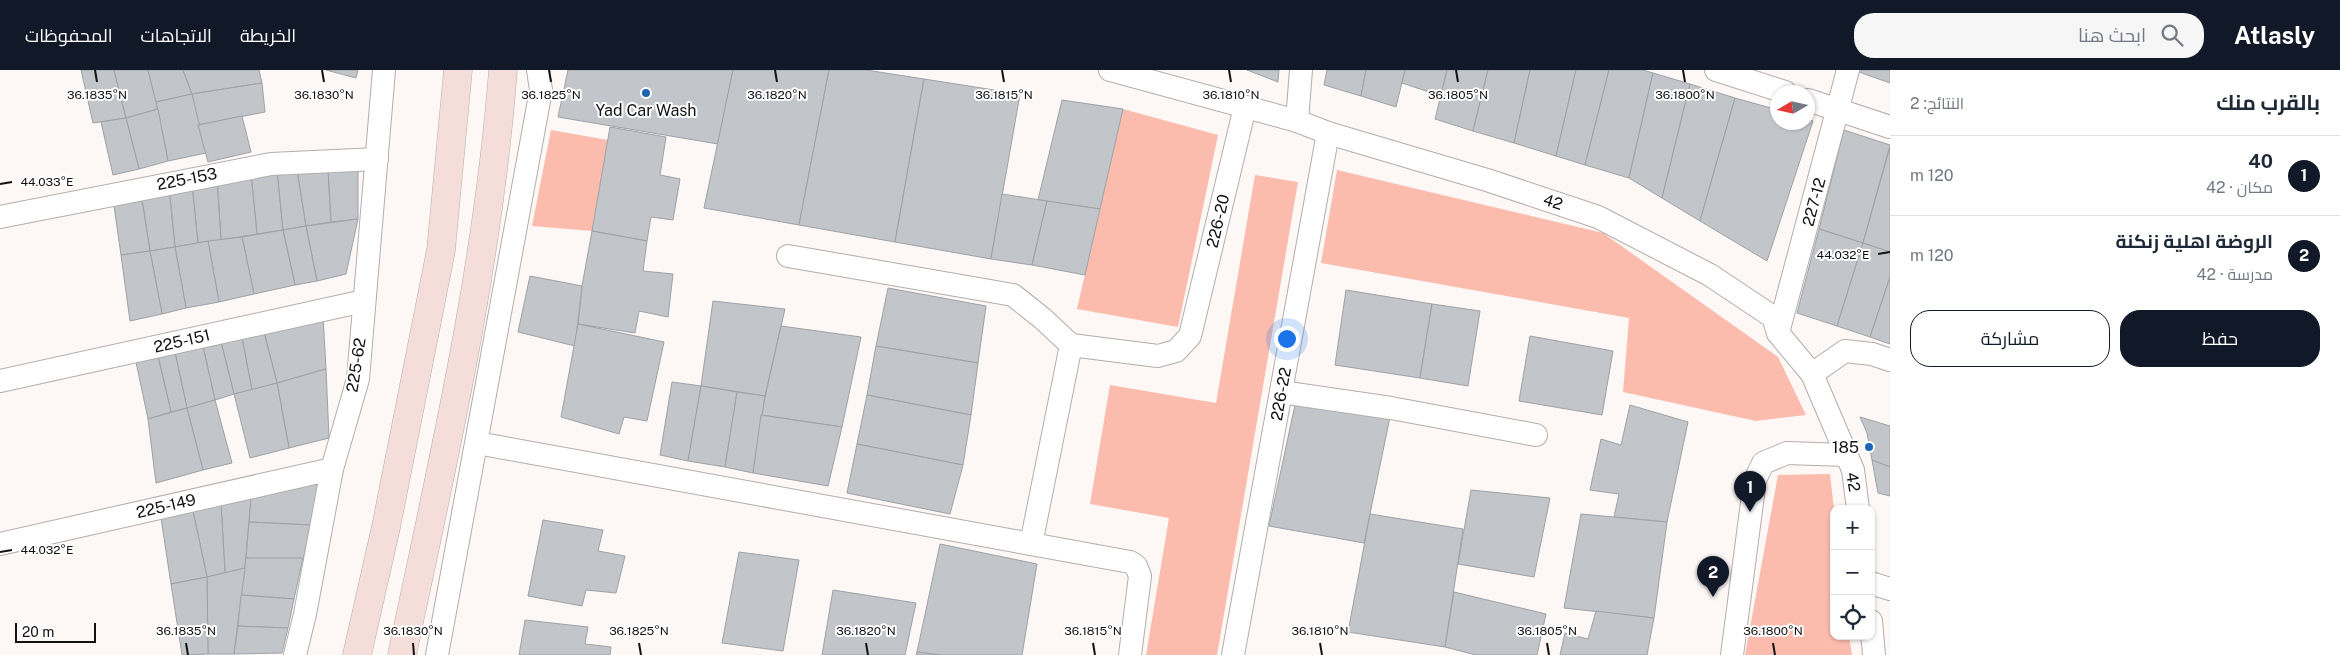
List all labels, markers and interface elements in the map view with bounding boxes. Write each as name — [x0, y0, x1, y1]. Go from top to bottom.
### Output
search box — [1854, 13, 2204, 58]
icon: search — [2158, 21, 2186, 49]
text: Atlasly — [2234, 21, 2315, 49]
text: ابحث هنا — [2078, 24, 2146, 46]
text: المحفوظات — [25, 25, 113, 46]
text: الاتجاهات — [141, 25, 212, 46]
text: الخريطة — [240, 25, 296, 46]
north arrow — [1770, 85, 1815, 130]
marker: Yad Car Wash — [640, 87, 652, 99]
text: 36.1835°N — [67, 88, 127, 102]
text: 36.1830°N — [294, 88, 354, 102]
text: 36.1825°N — [521, 88, 581, 102]
text: 36.1820°N — [747, 88, 807, 102]
text: 36.1815°N — [975, 88, 1033, 102]
text: 36.1810°N — [1202, 88, 1260, 102]
text: 36.1805°N — [1428, 88, 1488, 102]
text: 36.1800°N — [1655, 88, 1715, 102]
text: بالقرب منك — [2216, 90, 2320, 115]
text: النتائج: 2 — [1910, 94, 1964, 113]
place label: Yad Car Wash — [595, 101, 697, 120]
text: 40 — [2248, 150, 2273, 172]
street label: 225-153 — [155, 164, 219, 194]
text: 120 m — [1910, 166, 1954, 185]
text: 1 — [2301, 166, 2307, 185]
text: 44.033°E — [20, 175, 74, 189]
street label: 227-12 — [1798, 176, 1830, 228]
text: مكان · 42 — [2206, 178, 2273, 197]
street label: 42 — [1541, 190, 1565, 214]
street label: 226-20 — [1203, 192, 1233, 250]
text: الروضة اهلية زنكنة — [2115, 230, 2273, 252]
text: 120 m — [1910, 246, 1954, 265]
text: 2 — [2299, 246, 2309, 265]
text: 44.032°E — [1817, 248, 1869, 262]
text: مدرسة · 42 — [2197, 265, 2273, 284]
button: مشاركة — [1910, 310, 2110, 367]
button: حفظ — [2120, 310, 2320, 367]
street label: 225-151 — [152, 325, 212, 357]
your location — [1274, 326, 1300, 352]
street label: 225-62 — [342, 336, 370, 394]
street label: 226-22 — [1267, 366, 1295, 422]
place label: 185 — [1832, 438, 1859, 457]
marker: 185 — [1863, 441, 1875, 453]
pin: 1 — [1734, 471, 1766, 512]
street label: 42 — [1842, 471, 1864, 493]
street label: 225-149 — [134, 490, 198, 522]
map controls — [1830, 505, 1875, 640]
button: + — [1830, 505, 1875, 550]
text: 44.032°E — [21, 543, 73, 557]
button: − — [1830, 550, 1875, 595]
pin: 2 — [1697, 556, 1729, 597]
button: locate — [1830, 595, 1875, 640]
scale bar — [15, 620, 96, 643]
text: 20 m — [22, 624, 54, 640]
text: 36.1835°N — [156, 624, 216, 638]
text: 36.1830°N — [383, 624, 443, 638]
text: 36.1825°N — [609, 624, 669, 638]
text: 36.1820°N — [836, 624, 896, 638]
text: 36.1815°N — [1064, 624, 1122, 638]
text: 36.1810°N — [1291, 624, 1349, 638]
text: 36.1805°N — [1517, 624, 1577, 638]
text: 36.1800°N — [1743, 624, 1803, 638]

